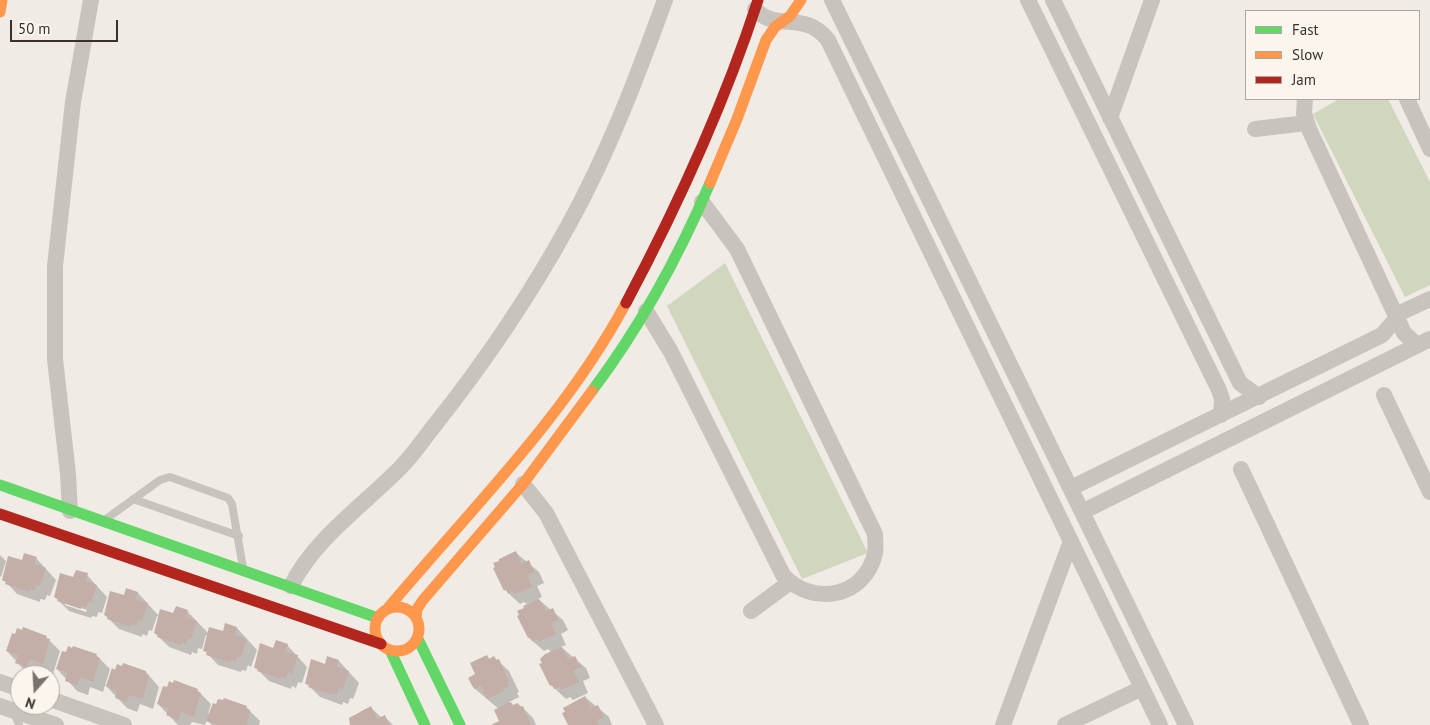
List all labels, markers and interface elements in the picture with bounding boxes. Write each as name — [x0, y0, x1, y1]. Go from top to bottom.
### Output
scale bar — [12, 10, 120, 42]
legend — [1245, 10, 1420, 100]
text: 50 m — [18, 19, 51, 38]
text: Fast — [1292, 20, 1319, 39]
text: Slow — [1292, 45, 1323, 64]
text: Jam — [1292, 70, 1316, 89]
north arrow — [10, 665, 60, 715]
text: N — [23, 693, 38, 713]

